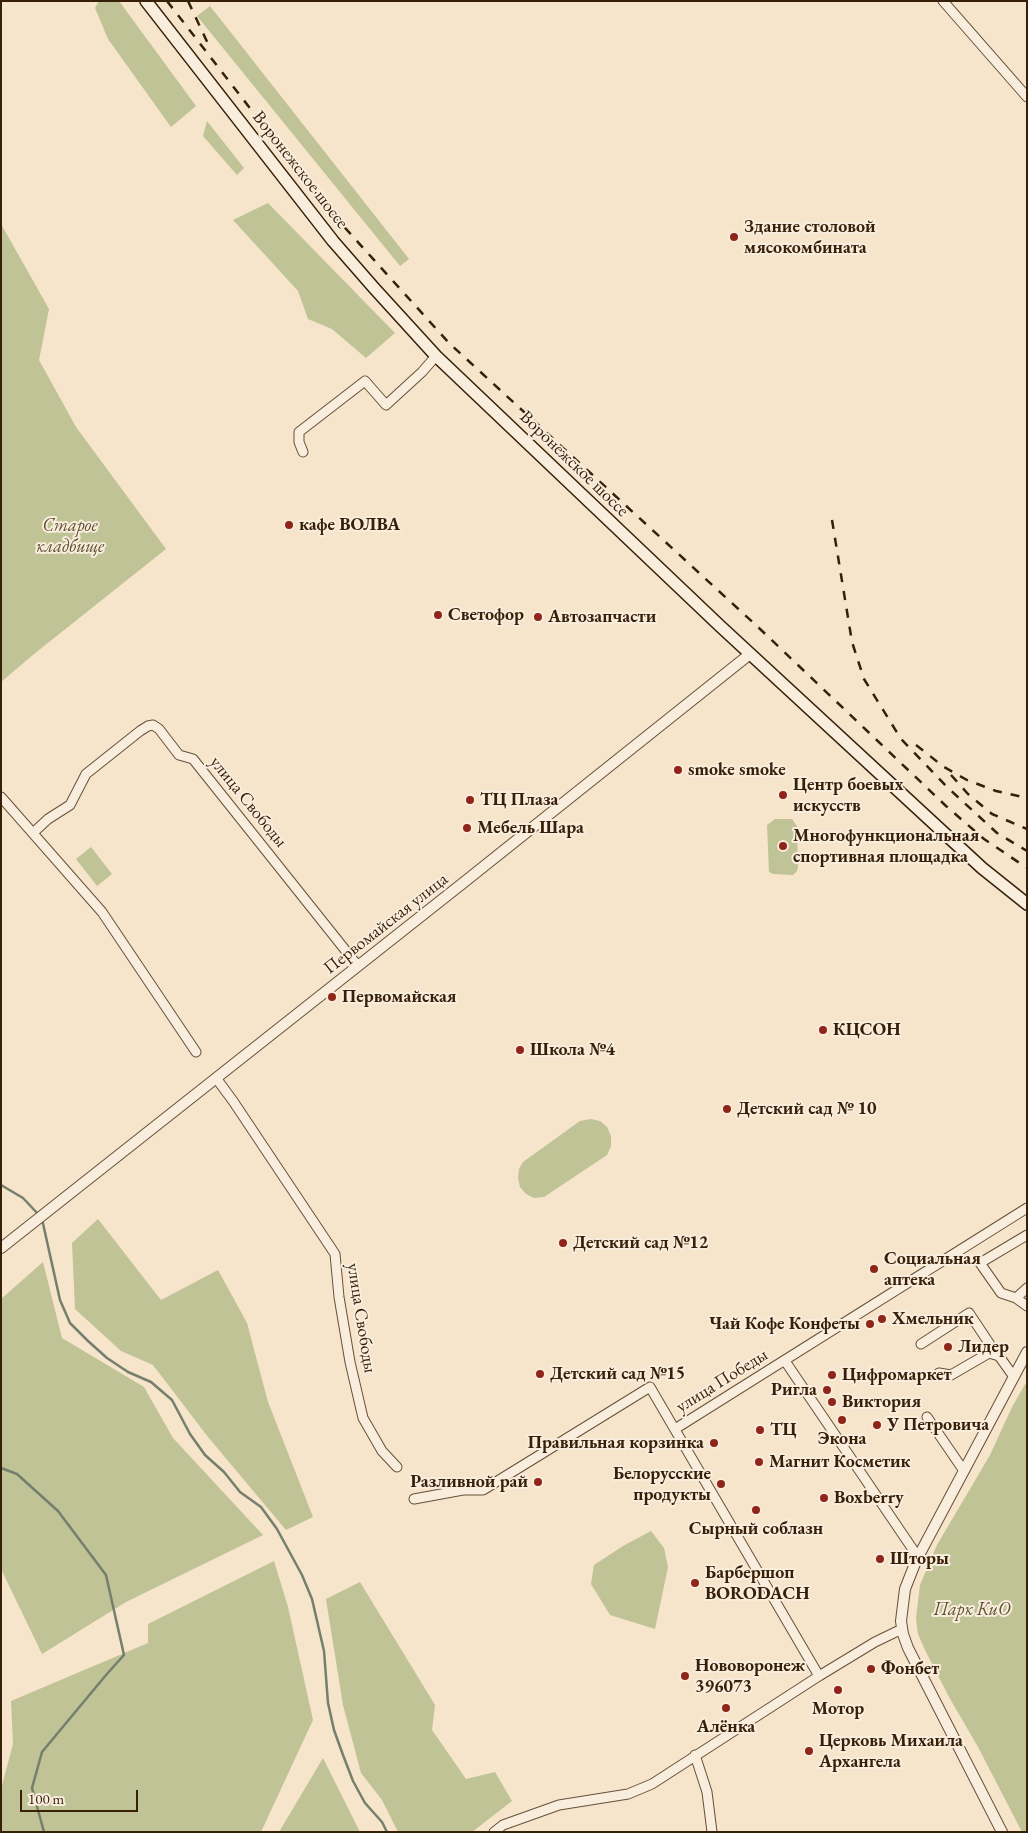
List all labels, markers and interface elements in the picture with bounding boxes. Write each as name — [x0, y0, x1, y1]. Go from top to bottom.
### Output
street label: Воронежское шоссе — [247, 107, 353, 233]
place label: Здание столовой мясокомбината — [744, 216, 876, 258]
marker: Здание столовой мясокомбината — [728, 231, 740, 243]
street label: Воронежское шоссе — [515, 406, 633, 522]
place label: кафе ВОЛВА — [299, 514, 400, 536]
park label: Старое кладбище — [36, 515, 104, 558]
marker: кафе ВОЛВА — [283, 519, 295, 531]
place label: Светофор — [448, 604, 524, 626]
place label: Автозапчасти — [548, 606, 656, 628]
marker: Светофор — [432, 609, 444, 621]
marker: Автозапчасти — [532, 611, 544, 623]
street label: улица Свободы — [205, 752, 291, 852]
place label: smoke smoke — [688, 759, 786, 781]
marker: smoke smoke — [672, 764, 684, 776]
place label: Центр боевых искусств — [793, 774, 904, 816]
place label: ТЦ Плаза — [480, 789, 558, 811]
marker: Центр боевых искусств — [777, 789, 789, 801]
marker: ТЦ Плаза — [464, 794, 476, 806]
place label: Мебель Шара — [477, 817, 584, 839]
marker: Мебель Шара — [461, 822, 473, 834]
place label: Многофункциональная спортивная площадка — [793, 825, 979, 868]
marker: Многофункциональная спортивная площадка — [777, 840, 789, 852]
street label: Первомайская улица — [320, 869, 452, 979]
place label: Первомайская — [342, 986, 456, 1008]
marker: Первомайская — [326, 991, 338, 1003]
place label: КЦСОН — [833, 1019, 901, 1041]
marker: КЦСОН — [817, 1024, 829, 1036]
place label: Школа №4 — [530, 1039, 615, 1061]
marker: Школа №4 — [514, 1044, 526, 1056]
place label: Детский сад № 10 — [737, 1098, 877, 1120]
marker: Детский сад № 10 — [721, 1103, 733, 1115]
place label: Детский сад №12 — [573, 1232, 708, 1254]
marker: Детский сад №12 — [557, 1237, 569, 1249]
place label: Социальная аптека — [884, 1248, 981, 1290]
street label: улица Свободы — [342, 1261, 380, 1375]
marker: Социальная аптека — [868, 1263, 880, 1275]
place label: Хмельник — [892, 1308, 974, 1330]
place label: Чай Кофе Конфеты — [709, 1313, 860, 1335]
marker: Хмельник — [876, 1313, 888, 1325]
marker: Чай Кофе Конфеты — [864, 1318, 876, 1330]
place label: Лидер — [958, 1336, 1009, 1358]
marker: Лидер — [942, 1341, 954, 1353]
street label: улица Победы — [672, 1344, 772, 1418]
place label: Детский сад №15 — [550, 1363, 685, 1385]
place label: Цифромаркет — [842, 1364, 952, 1386]
marker: Детский сад №15 — [534, 1368, 546, 1380]
marker: Цифромаркет — [826, 1369, 838, 1381]
place label: Ригла — [771, 1379, 817, 1401]
marker: Ригла — [821, 1384, 833, 1396]
place label: Виктория — [842, 1391, 921, 1413]
marker: Виктория — [826, 1396, 838, 1408]
marker: Экона — [836, 1414, 848, 1426]
place label: У Петровича — [887, 1414, 989, 1436]
place label: ТЦ — [770, 1419, 797, 1441]
marker: У Петровича — [871, 1419, 883, 1431]
marker: ТЦ — [754, 1424, 766, 1436]
place label: Экона — [818, 1428, 866, 1450]
place label: Правильная корзинка — [528, 1432, 704, 1454]
marker: Правильная корзинка — [708, 1437, 720, 1449]
place label: Магнит Косметик — [769, 1451, 911, 1473]
marker: Магнит Косметик — [753, 1456, 765, 1468]
place label: Белорусские продукты — [613, 1463, 711, 1506]
place label: Разливной рай — [410, 1471, 528, 1493]
marker: Разливной рай — [532, 1476, 544, 1488]
marker: Белорусские продукты — [715, 1478, 727, 1490]
place label: Boxberry — [834, 1487, 904, 1509]
marker: Boxberry — [818, 1492, 830, 1504]
marker: Сырный соблазн — [750, 1504, 762, 1516]
place label: Сырный соблазн — [689, 1518, 823, 1540]
place label: Шторы — [890, 1548, 949, 1570]
marker: Шторы — [874, 1553, 886, 1565]
place label: Барбершоп BORODACH — [705, 1562, 810, 1605]
marker: Барбершоп BORODACH — [689, 1577, 701, 1589]
park label: Парк КиО — [933, 1599, 1011, 1621]
place label: Нововоронеж 396073 — [695, 1655, 805, 1698]
place label: Фонбет — [881, 1658, 939, 1680]
marker: Фонбет — [865, 1663, 877, 1675]
marker: Нововоронеж 396073 — [679, 1670, 691, 1682]
marker: Мотор — [832, 1684, 844, 1696]
place label: Мотор — [812, 1698, 864, 1720]
marker: Алёнка — [720, 1702, 732, 1714]
place label: Алёнка — [697, 1716, 755, 1738]
place label: Церковь Михаила Архангела — [819, 1730, 963, 1772]
marker: Церковь Михаила Архангела — [803, 1745, 815, 1757]
scale bar — [22, 1780, 140, 1812]
text: 100 m — [28, 1789, 64, 1808]

